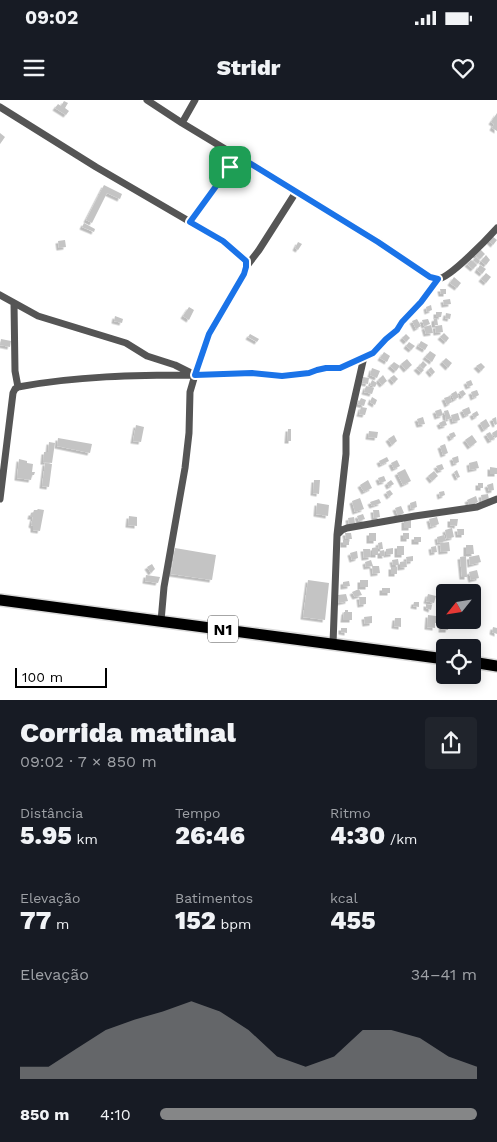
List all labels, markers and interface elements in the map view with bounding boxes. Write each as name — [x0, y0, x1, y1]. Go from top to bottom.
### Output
text: 09:02 — [25, 6, 78, 29]
icon: menu — [20, 54, 48, 82]
icon: heart — [449, 54, 477, 82]
text: Stridr — [217, 55, 280, 80]
pin — [209, 146, 251, 188]
icon: arrive — [216, 153, 244, 181]
north arrow — [436, 584, 481, 629]
map controls — [436, 584, 481, 684]
road number: N1 — [208, 616, 238, 642]
button: locate — [436, 639, 481, 684]
scale bar — [15, 664, 108, 688]
text: 100 m — [22, 669, 63, 685]
text: Corrida matinal — [20, 716, 236, 749]
button: share — [425, 717, 477, 769]
text: 09:02 · 7 × 850 m — [20, 752, 157, 771]
text: Distância — [20, 805, 83, 821]
text: Tempo — [175, 805, 221, 821]
text: Ritmo — [330, 805, 371, 821]
text: 5.95 — [20, 821, 72, 850]
text: 26:46 — [175, 821, 245, 850]
text: 4:30 — [330, 821, 385, 850]
text: km — [72, 831, 98, 847]
text: /km — [385, 831, 417, 847]
text: Elevação — [20, 890, 80, 906]
text: Batimentos — [175, 890, 253, 906]
text: kcal — [330, 890, 358, 906]
text: 77 — [20, 906, 51, 935]
text: 152 — [175, 906, 216, 935]
text: 455 — [330, 906, 376, 935]
text: m — [51, 916, 69, 932]
text: bpm — [216, 916, 251, 932]
text: Elevação — [20, 965, 89, 984]
text: 34–41 m — [411, 965, 477, 984]
text: 850 m — [20, 1105, 69, 1124]
text: 4:10 — [100, 1105, 131, 1124]

